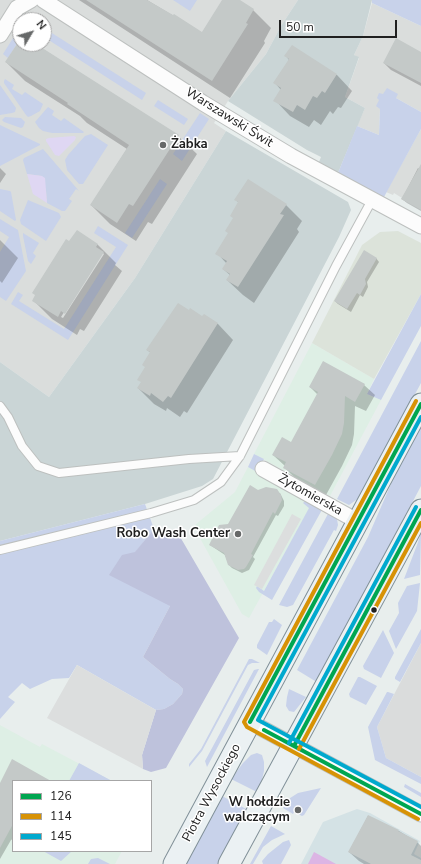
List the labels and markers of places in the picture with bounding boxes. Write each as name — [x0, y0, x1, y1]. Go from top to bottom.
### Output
place label: Żabka — [171, 137, 208, 153]
marker: Żabka — [158, 140, 168, 150]
place label: Robo Wash Center — [117, 526, 230, 542]
marker: Robo Wash Center — [233, 529, 243, 539]
unlabelled marker — [369, 605, 379, 615]
place label: W hołdzie walczącym — [224, 795, 290, 826]
marker: W hołdzie walczącym — [293, 805, 303, 815]

